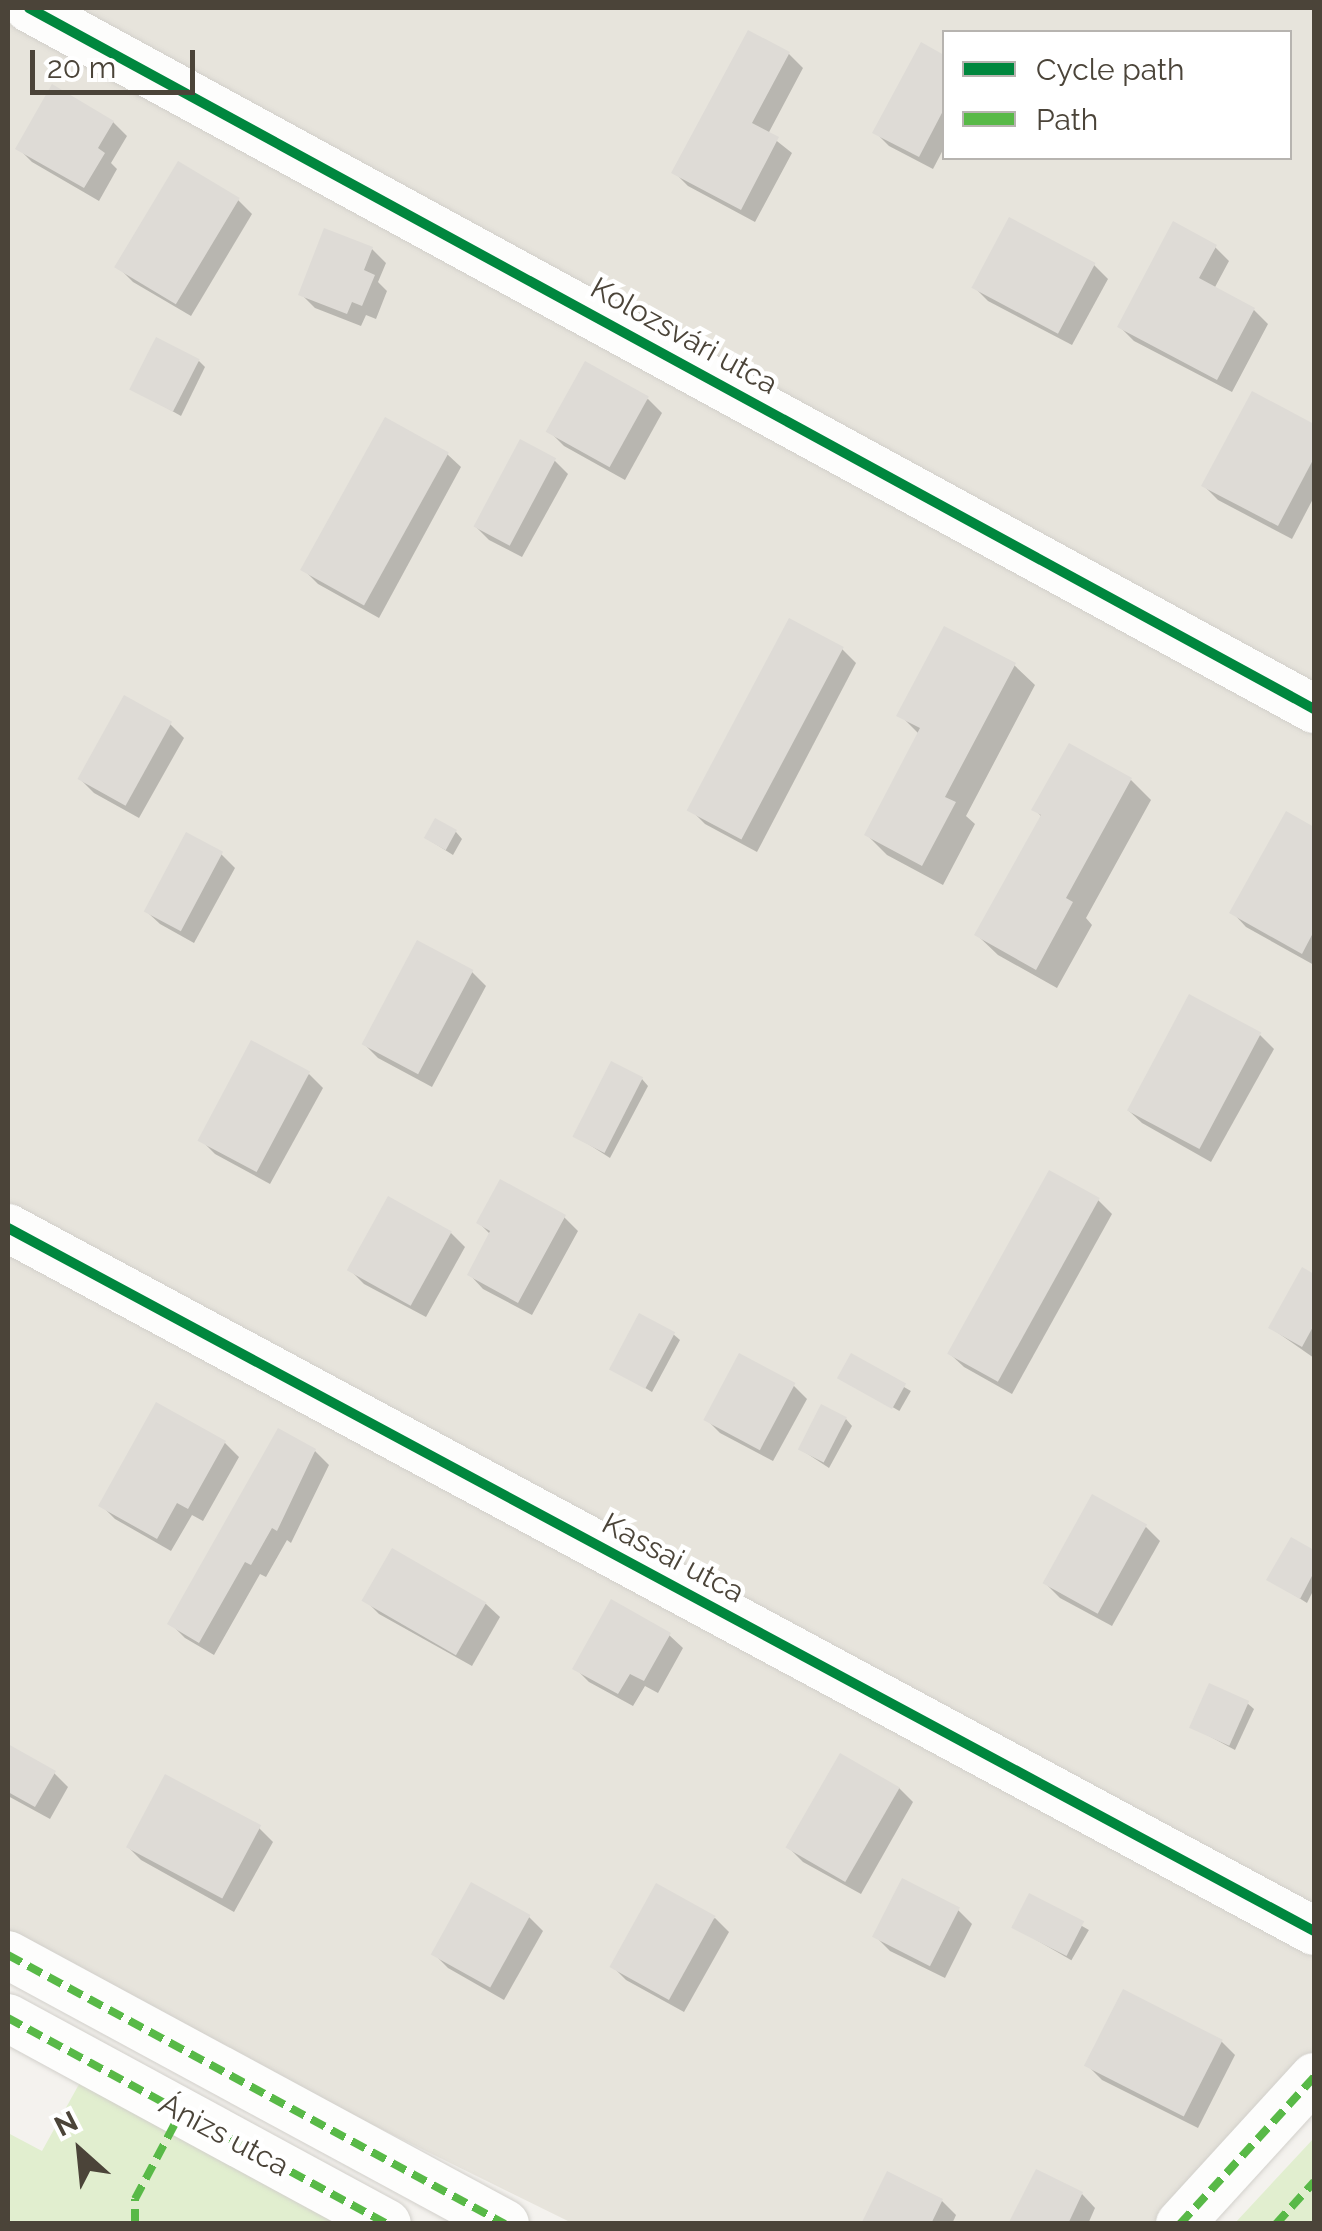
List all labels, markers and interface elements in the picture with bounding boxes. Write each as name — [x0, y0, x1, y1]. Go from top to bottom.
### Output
scale bar — [35, 30, 200, 92]
legend — [942, 30, 1292, 160]
text: 20 m — [47, 50, 116, 85]
text: Cycle path — [1036, 52, 1184, 87]
text: Path — [1036, 102, 1098, 137]
street label: Kolozsvári utca — [584, 270, 784, 402]
street label: Kassai utca — [596, 1506, 750, 1610]
street label: Ánizs utca — [153, 2086, 295, 2184]
north arrow — [30, 2101, 130, 2201]
text: N — [49, 2104, 83, 2143]

